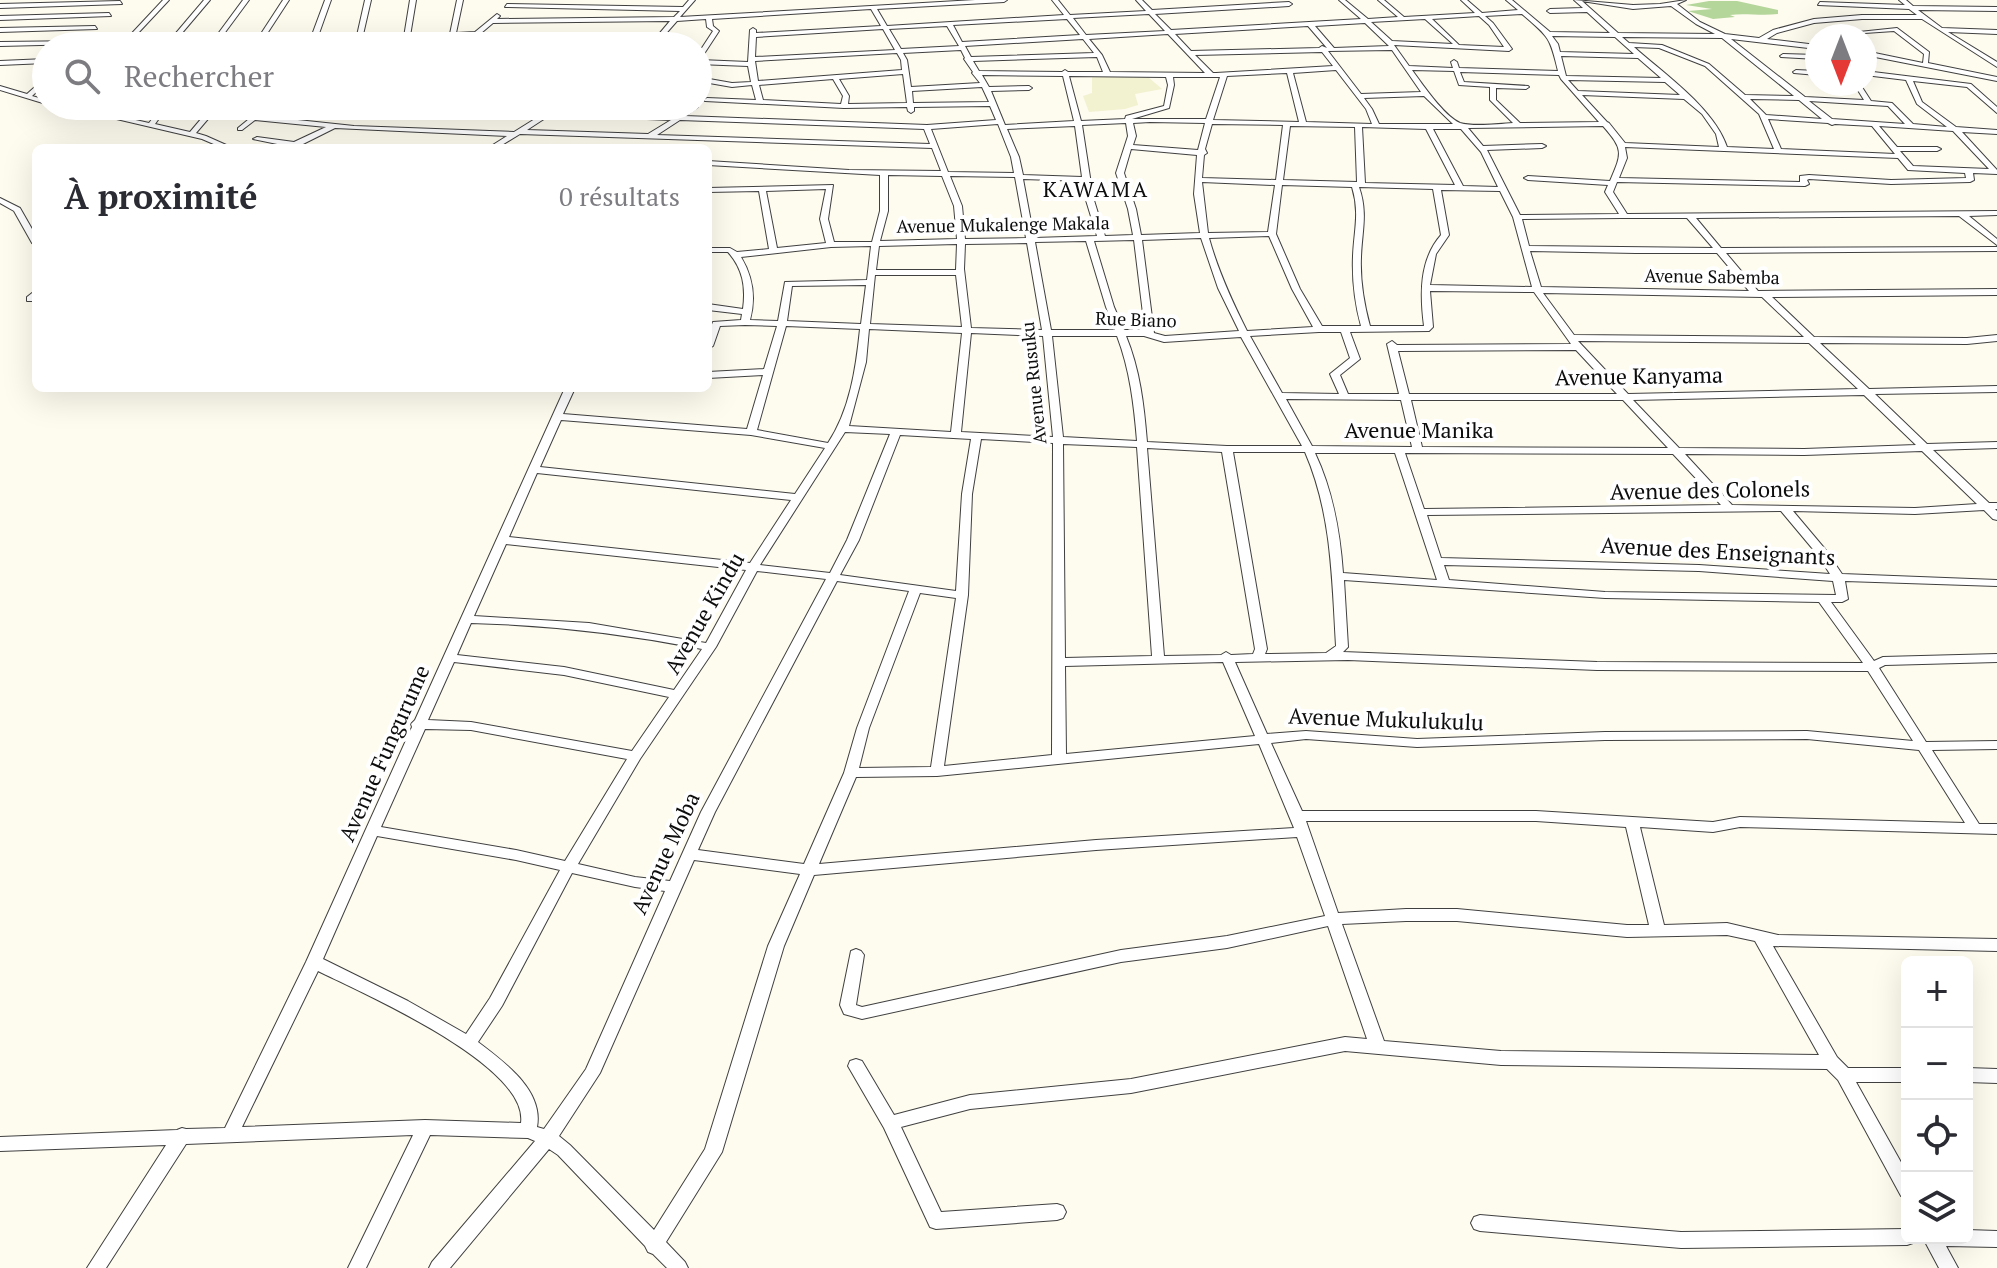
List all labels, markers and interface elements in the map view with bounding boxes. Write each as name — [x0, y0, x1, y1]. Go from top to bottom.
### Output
north arrow — [1805, 24, 1877, 96]
search box — [32, 32, 712, 120]
icon: search — [60, 54, 104, 98]
text: Rechercher — [124, 56, 274, 96]
text: À proximité — [64, 174, 258, 219]
district label: KAWAMA — [1043, 174, 1149, 203]
text: 0 résultats — [559, 179, 680, 213]
street label: Avenue Mukalenge Makala — [896, 210, 1110, 238]
street label: Avenue Sabemba — [1644, 263, 1780, 289]
street label: Rue Biano — [1095, 306, 1177, 332]
street label: Avenue Rusuku — [1015, 321, 1051, 445]
street label: Avenue Kanyama — [1555, 360, 1723, 391]
street label: Avenue Manika — [1344, 415, 1494, 444]
street label: Avenue des Colonels — [1610, 473, 1810, 506]
street label: Avenue des Enseignants — [1600, 530, 1836, 571]
street label: Avenue Kindu — [657, 546, 750, 679]
street label: Avenue Fungurume — [332, 660, 436, 846]
street label: Avenue Mukulukulu — [1288, 701, 1485, 736]
street label: Avenue Moba — [624, 787, 706, 919]
map controls — [1901, 956, 1973, 1244]
button: + — [1901, 956, 1973, 1028]
button: − — [1901, 1028, 1973, 1100]
button: locate — [1901, 1100, 1973, 1172]
button: layers — [1901, 1172, 1973, 1244]

